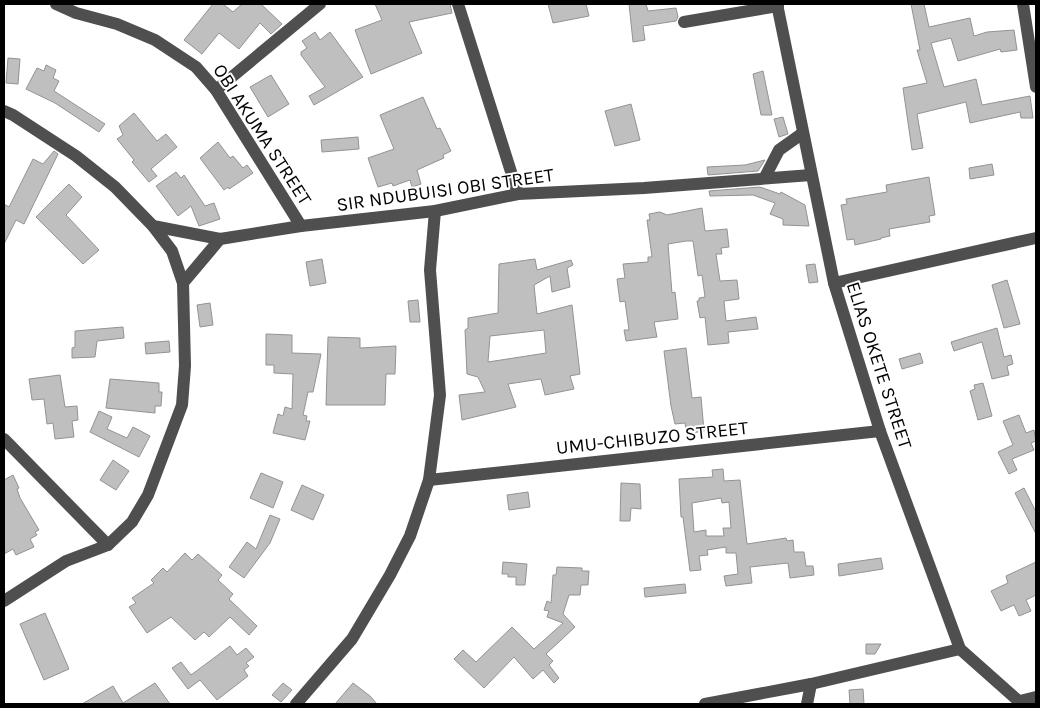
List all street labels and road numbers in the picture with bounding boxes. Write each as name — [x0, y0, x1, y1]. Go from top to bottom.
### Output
street label: OBI AKUMA STREET — [208, 60, 316, 210]
street label: SIR NDUBUISI OBI STREET — [335, 164, 556, 216]
street label: ELIAS OKETE STREET — [842, 279, 917, 452]
street label: UMU-CHIBUZO STREET — [555, 417, 750, 459]

